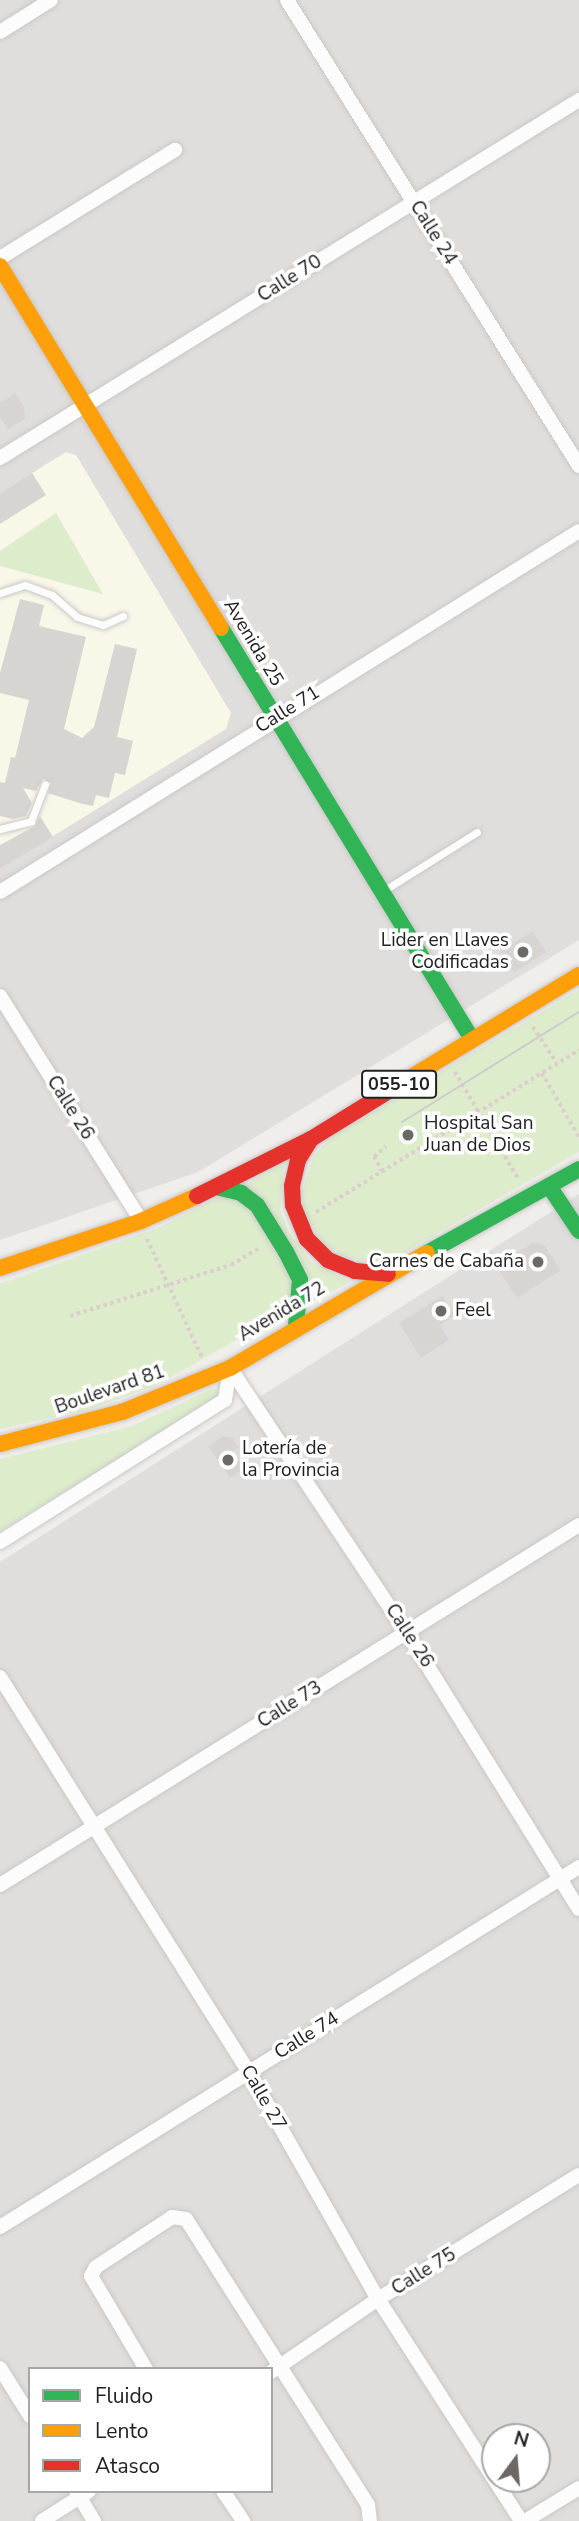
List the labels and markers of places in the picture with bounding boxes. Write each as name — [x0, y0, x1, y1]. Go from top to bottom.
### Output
place label: Lider en Llaves Codificadas — [381, 930, 509, 974]
marker: Lider en Llaves Codificadas — [515, 944, 531, 960]
place label: Hospital San Juan de Dios — [424, 1113, 533, 1157]
marker: Hospital San Juan de Dios — [398, 1125, 418, 1145]
place label: Carnes de Cabaña — [369, 1251, 524, 1273]
marker: Carnes de Cabaña — [530, 1254, 546, 1270]
place label: Feel — [455, 1300, 491, 1322]
marker: Feel — [433, 1303, 449, 1319]
place label: Lotería de la Provincia — [242, 1438, 340, 1482]
marker: Lotería de la Provincia — [220, 1452, 236, 1468]

